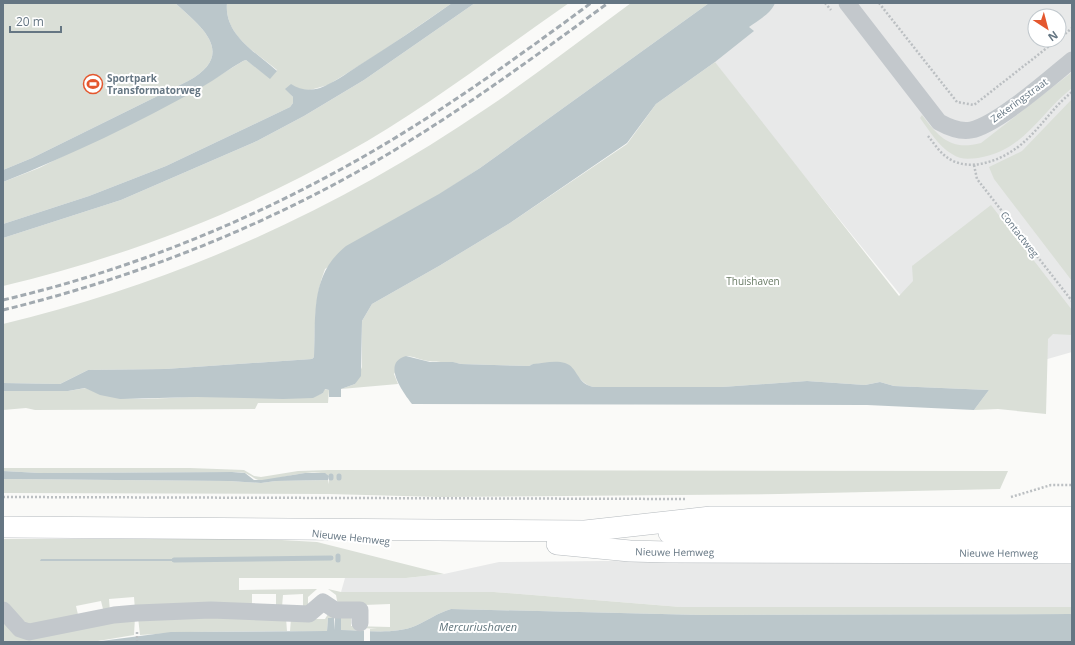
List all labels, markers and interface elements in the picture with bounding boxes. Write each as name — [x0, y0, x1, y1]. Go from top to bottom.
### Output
scale bar — [10, 8, 61, 34]
north arrow — [1027, 8, 1067, 48]
text: 20 m — [16, 13, 44, 30]
text: N — [1045, 28, 1061, 45]
place label: Sportpark Transformatorweg — [107, 71, 201, 97]
sports icon: Sportpark Transformatorweg — [82, 73, 104, 95]
street label: Zekeringstraat — [988, 74, 1051, 125]
street label: Contactweg — [998, 208, 1043, 260]
park label: Thuishaven — [726, 274, 780, 288]
street label: Nieuwe Hemweg — [311, 526, 391, 548]
street label: Nieuwe Hemweg — [635, 544, 715, 559]
street label: Nieuwe Hemweg — [959, 546, 1039, 560]
water label: Mercuriushaven — [439, 619, 517, 634]

